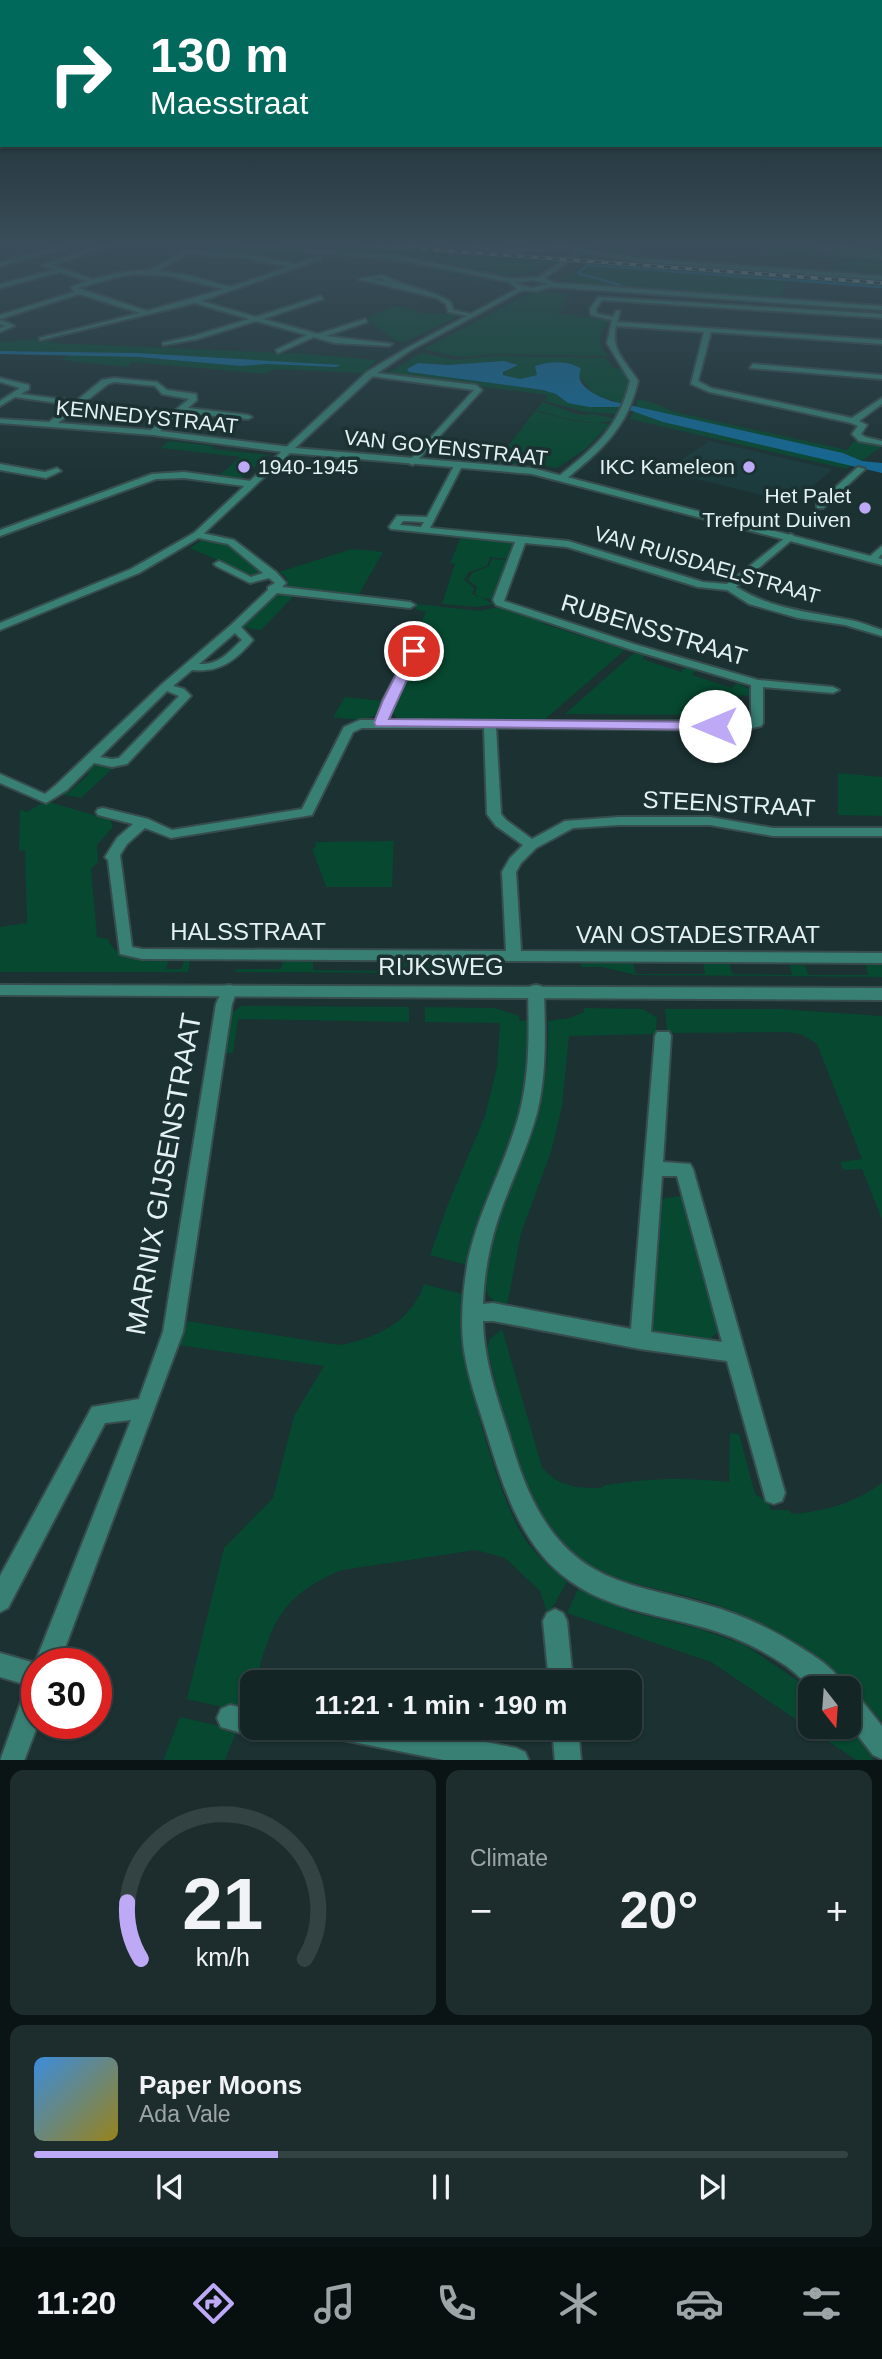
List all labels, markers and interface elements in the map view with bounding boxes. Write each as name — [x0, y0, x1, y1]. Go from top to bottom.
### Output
icon: right — [35, 28, 126, 119]
text: 130 m — [150, 28, 289, 82]
text: Maesstraat — [150, 85, 308, 121]
street label: KENNEDYSTRAAT — [55, 396, 239, 438]
street label: VAN GOYENSTRAAT — [343, 425, 549, 470]
place label: 1940-1945 — [258, 455, 358, 478]
place label: IKC Kameleon — [600, 455, 735, 478]
marker: 1940-1945 — [236, 459, 252, 475]
marker: IKC Kameleon — [741, 459, 757, 475]
place label: Het Palet Trefpunt Duiven — [702, 484, 851, 531]
marker: Het Palet Trefpunt Duiven — [857, 500, 873, 516]
street label: VAN RUISDAELSTRAAT — [592, 521, 823, 608]
street label: RUBENSSTRAAT — [558, 588, 751, 671]
pin — [384, 621, 444, 681]
icon: arrive — [395, 632, 433, 670]
position arrow — [678, 689, 752, 763]
street label: STEENSTRAAT — [642, 785, 816, 822]
street label: HALSSTRAAT — [170, 918, 326, 945]
street label: VAN OSTADESTRAAT — [576, 921, 820, 948]
street label: RIJKSWEG — [378, 953, 504, 980]
street label: MARNIX GIJSENSTRAAT — [120, 1011, 207, 1337]
speed limit sign: 30 — [21, 1648, 112, 1739]
north arrow — [798, 1676, 861, 1740]
map controls — [798, 1676, 861, 1739]
text: 11:21 · 1 min · 190 m — [315, 1690, 567, 1720]
text: Climate — [470, 1845, 548, 1871]
text: 21 — [183, 1863, 263, 1944]
text: 20° — [620, 1881, 698, 1939]
text: − — [470, 1890, 492, 1932]
text: + — [826, 1890, 848, 1932]
text: km/h — [196, 1942, 250, 1970]
text: Paper Moons — [139, 2070, 302, 2100]
text: Ada Vale — [139, 2101, 231, 2127]
icon: previous — [151, 2168, 189, 2206]
icon: pause — [422, 2168, 460, 2206]
icon: next — [693, 2168, 731, 2206]
icon: directions — [189, 2279, 238, 2328]
icon: music — [310, 2279, 359, 2328]
icon: phone — [432, 2279, 481, 2328]
icon: climate — [554, 2279, 603, 2328]
icon: car — [675, 2279, 724, 2328]
icon: filters — [797, 2279, 846, 2328]
text: 11:20 — [36, 2285, 116, 2321]

